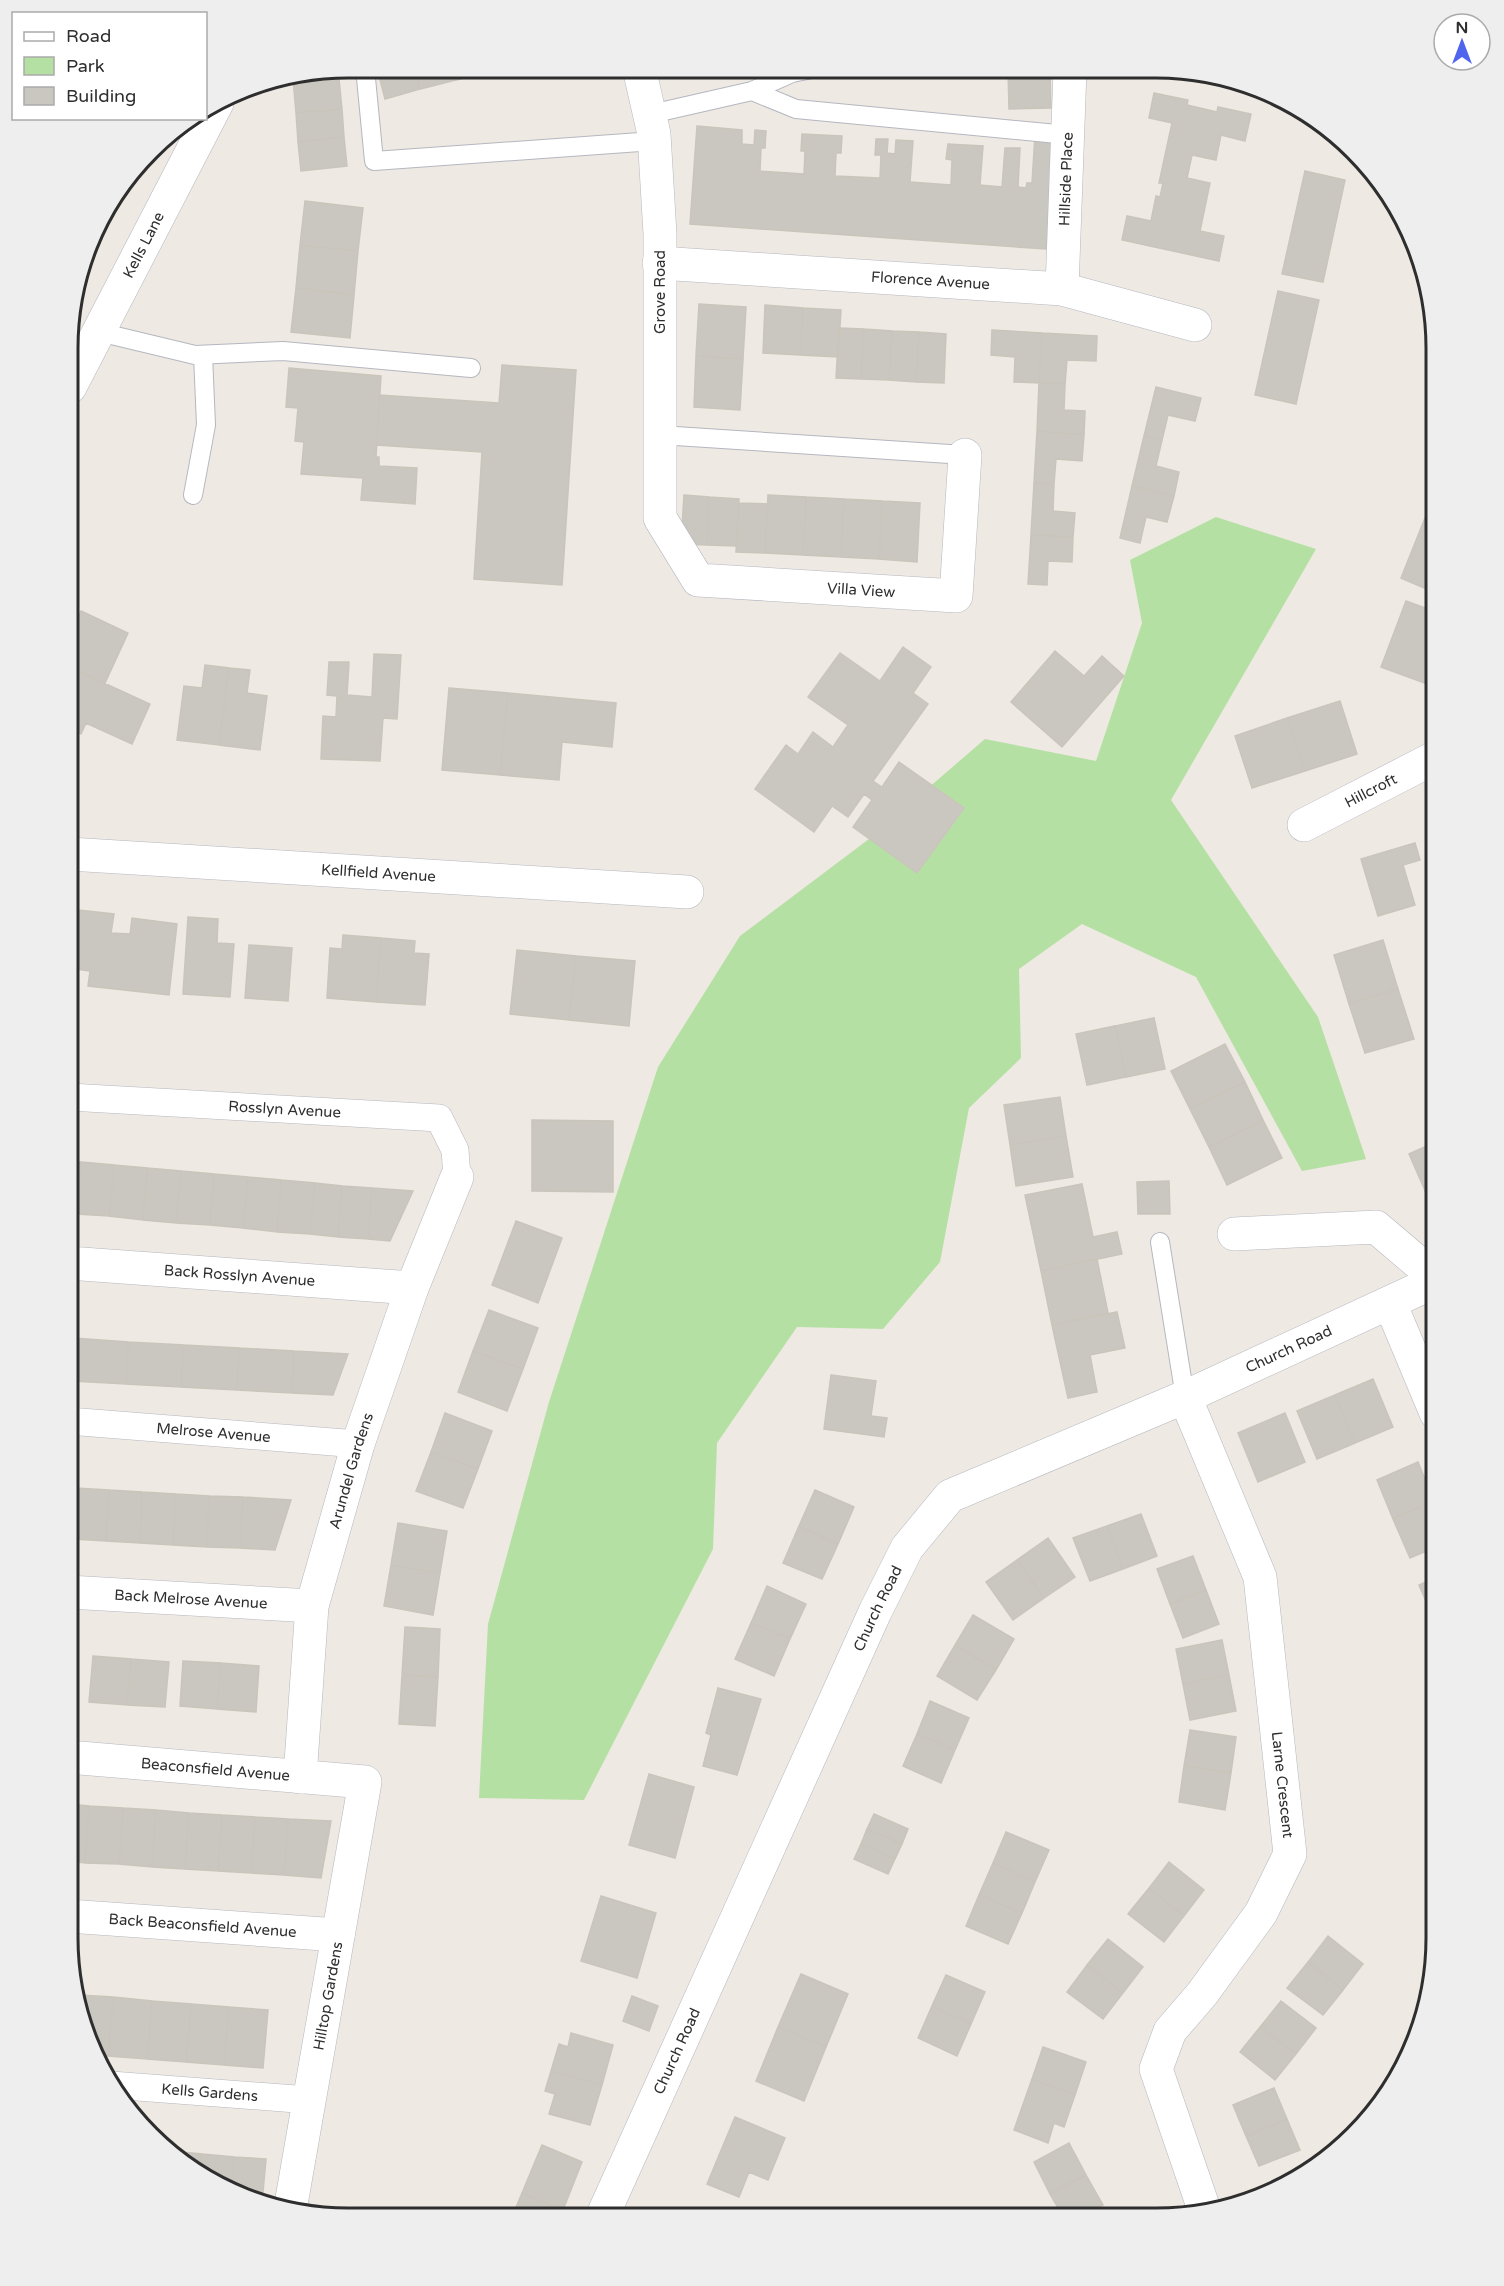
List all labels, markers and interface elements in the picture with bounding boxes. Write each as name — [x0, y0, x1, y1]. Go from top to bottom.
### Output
legend — [12, 12, 207, 120]
north arrow — [1432, 12, 1492, 72]
text: N — [1456, 18, 1468, 38]
text: Road — [66, 25, 111, 47]
text: Park — [66, 55, 105, 77]
text: Building — [66, 85, 136, 107]
street label: Hillside Place — [1055, 132, 1077, 226]
street label: Kells Lane — [119, 209, 168, 281]
street label: Grove Road — [651, 250, 669, 334]
street label: Florence Avenue — [870, 268, 990, 293]
street label: Villa View — [827, 579, 896, 601]
street label: Hillcroft — [1342, 770, 1400, 812]
street label: Kellfield Avenue — [320, 861, 436, 886]
street label: Rosslyn Avenue — [228, 1097, 341, 1121]
street label: Back Rosslyn Avenue — [163, 1261, 316, 1290]
street label: Church Road — [1243, 1321, 1335, 1377]
street label: Arundel Gardens — [325, 1410, 377, 1531]
street label: Melrose Avenue — [156, 1419, 271, 1446]
street label: Church Road — [849, 1563, 906, 1654]
street label: Back Melrose Avenue — [114, 1586, 268, 1612]
street label: Larne Crescent — [1268, 1731, 1297, 1839]
street label: Beaconsfield Avenue — [140, 1754, 291, 1785]
street label: Back Beaconsfield Avenue — [108, 1910, 297, 1941]
street label: Hilltop Gardens — [310, 1940, 346, 2052]
street label: Church Road — [650, 2005, 704, 2097]
street label: Kells Gardens — [161, 2080, 259, 2105]

